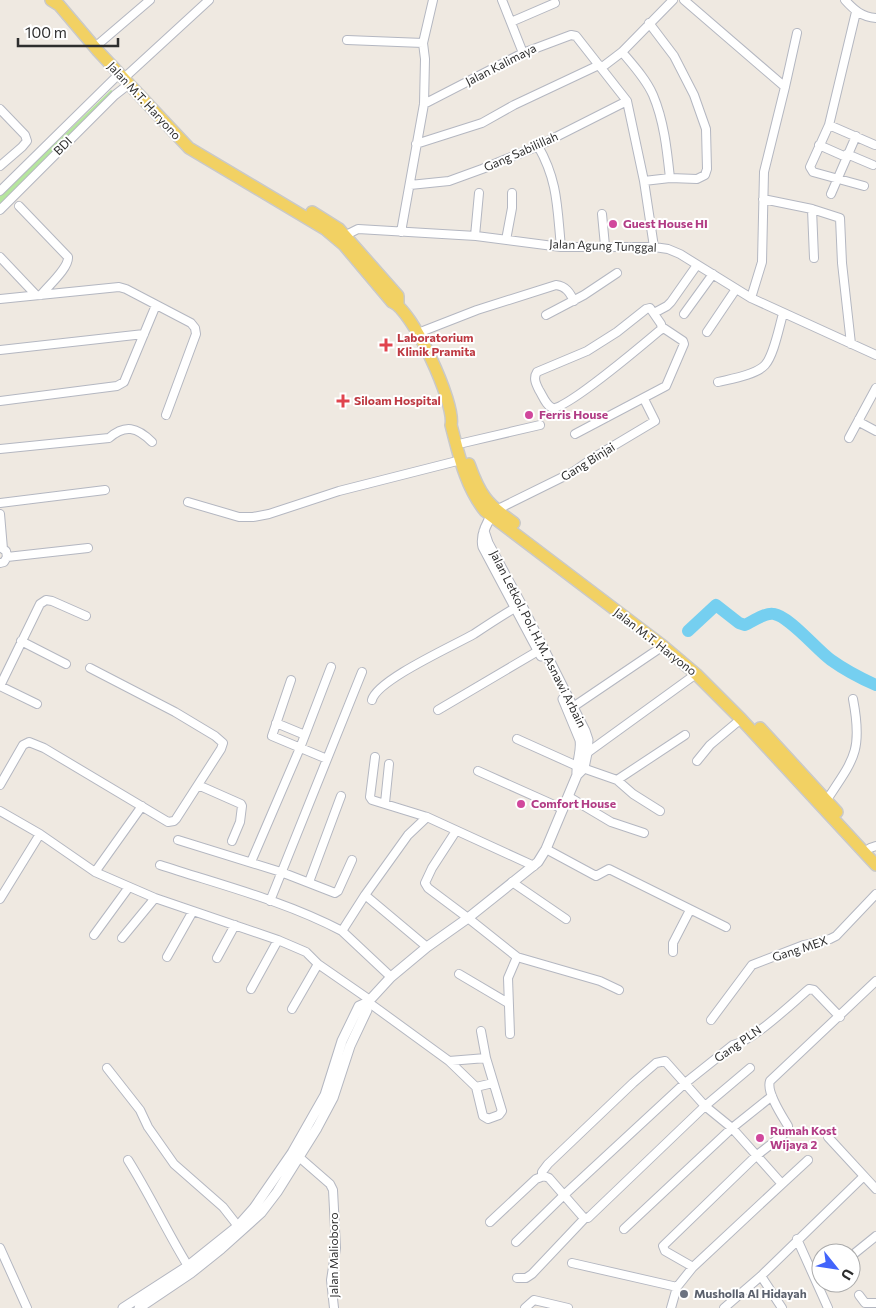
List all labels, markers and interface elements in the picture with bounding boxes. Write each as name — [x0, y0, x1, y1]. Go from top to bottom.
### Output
scale bar — [18, 15, 118, 47]
text: 100 m — [25, 23, 67, 41]
street label: Jalan Kalimaya — [463, 40, 539, 89]
street label: Jalan M.T. Haryono — [104, 59, 184, 143]
street label: Gang Sabilillah — [481, 128, 560, 174]
street label: BDI — [50, 133, 74, 157]
place label: Guest House HI — [623, 216, 708, 230]
marker: Guest House HI — [607, 218, 619, 230]
street label: Jalan Agung Tunggal — [549, 236, 657, 255]
place label: Laboratorium Klinik Pramita — [397, 330, 476, 358]
marker: Laboratorium Klinik Pramita — [379, 338, 393, 352]
place label: Siloam Hospital — [354, 393, 441, 407]
marker: Siloam Hospital — [336, 394, 350, 408]
place label: Ferris House — [539, 407, 608, 421]
marker: Ferris House — [523, 409, 535, 421]
street label: Gang Binjai — [558, 439, 617, 483]
street label: Jalan Letkol. Pol. H.M. Asnawi Arbain — [487, 548, 590, 730]
street label: Jalan M.T. Haryono — [611, 605, 700, 679]
place label: Comfort House — [531, 796, 616, 810]
marker: Comfort House — [515, 798, 527, 810]
street label: Gang MEX — [770, 933, 829, 964]
street label: Gang PLN — [711, 1022, 764, 1064]
place label: Rumah Kost Wijaya 2 — [770, 1123, 837, 1151]
marker: Rumah Kost Wijaya 2 — [754, 1132, 766, 1144]
street label: Jalan Malioboro — [326, 1212, 341, 1298]
north arrow — [811, 1243, 861, 1293]
text: U — [838, 1266, 858, 1283]
place label: Musholla Al Hidayah — [694, 1286, 807, 1300]
marker: Musholla Al Hidayah — [678, 1288, 690, 1300]

